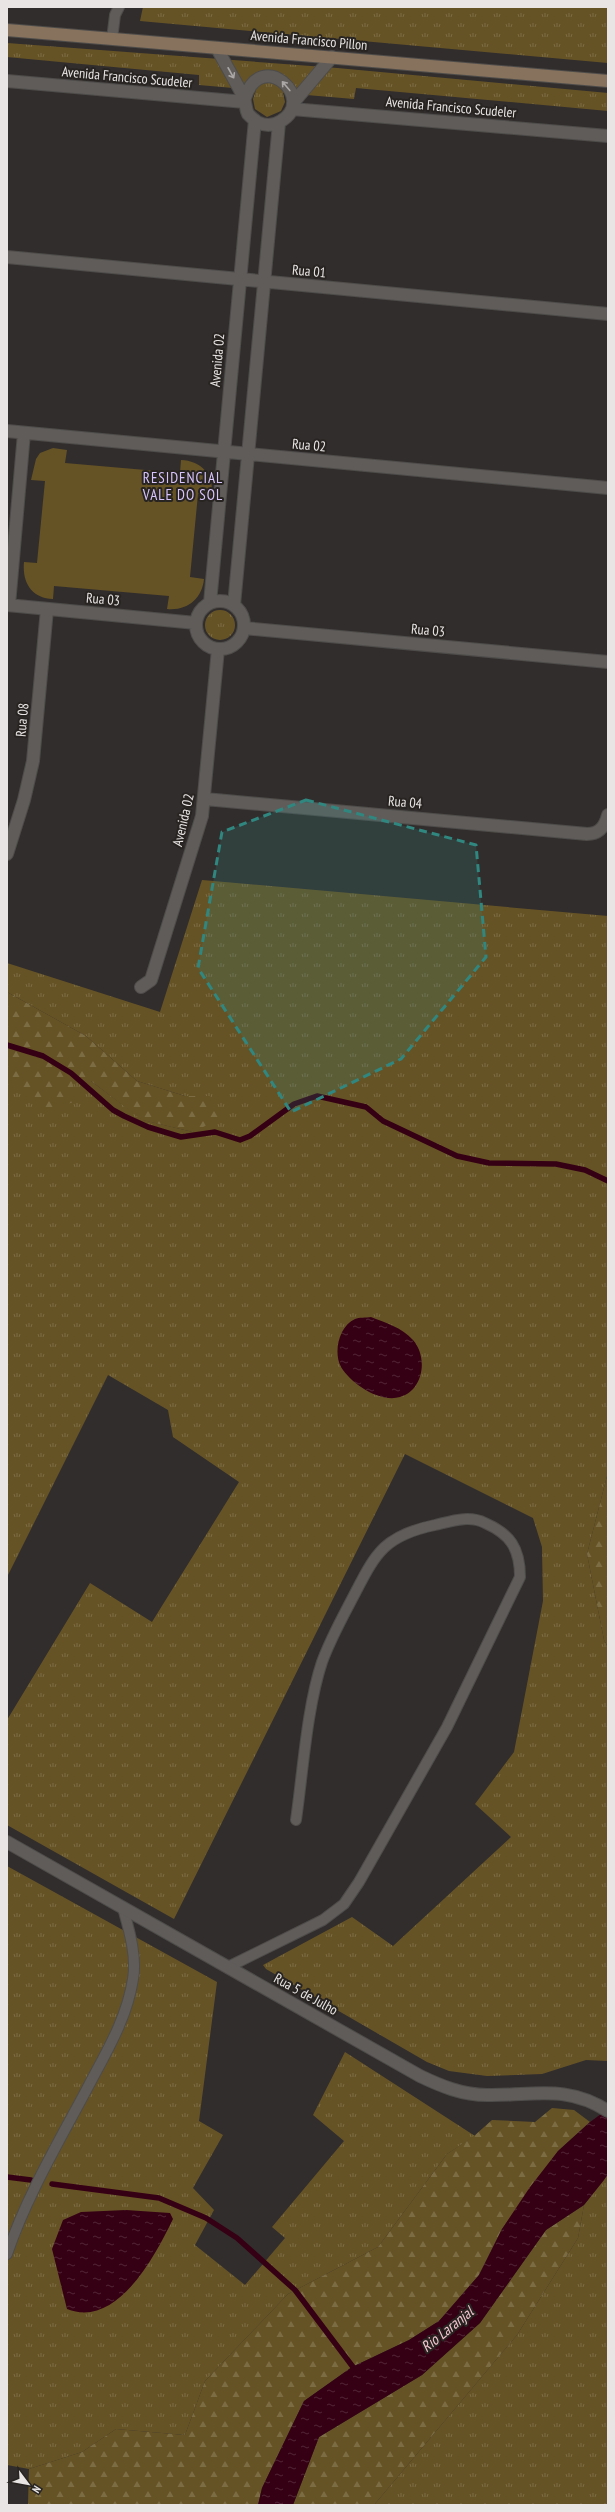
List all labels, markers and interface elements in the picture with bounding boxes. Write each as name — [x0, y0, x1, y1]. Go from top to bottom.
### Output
street label: Avenida Francisco Pillon — [250, 26, 368, 54]
street label: Avenida Francisco Scudeler — [61, 62, 193, 92]
one-way arrow — [227, 67, 235, 79]
one-way arrow — [282, 81, 291, 91]
street label: Avenida Francisco Scudeler — [385, 92, 517, 122]
street label: Rua 01 — [291, 261, 327, 281]
street label: Avenida 02 — [206, 332, 228, 388]
street label: Rua 02 — [291, 435, 327, 455]
district label: RESIDENCIAL VALE DO SOL — [142, 468, 223, 504]
street label: Rua 03 — [85, 589, 121, 609]
street label: Rua 03 — [410, 620, 446, 640]
street label: Rua 08 — [12, 702, 32, 738]
street label: Avenida 02 — [168, 792, 198, 848]
street label: Rua 04 — [387, 792, 423, 813]
street label: Rua 5 de Julho — [271, 1969, 341, 2019]
water label: Rio Laranjal — [417, 2301, 478, 2356]
north arrow — [8, 2464, 48, 2504]
text: N — [29, 2483, 44, 2496]

